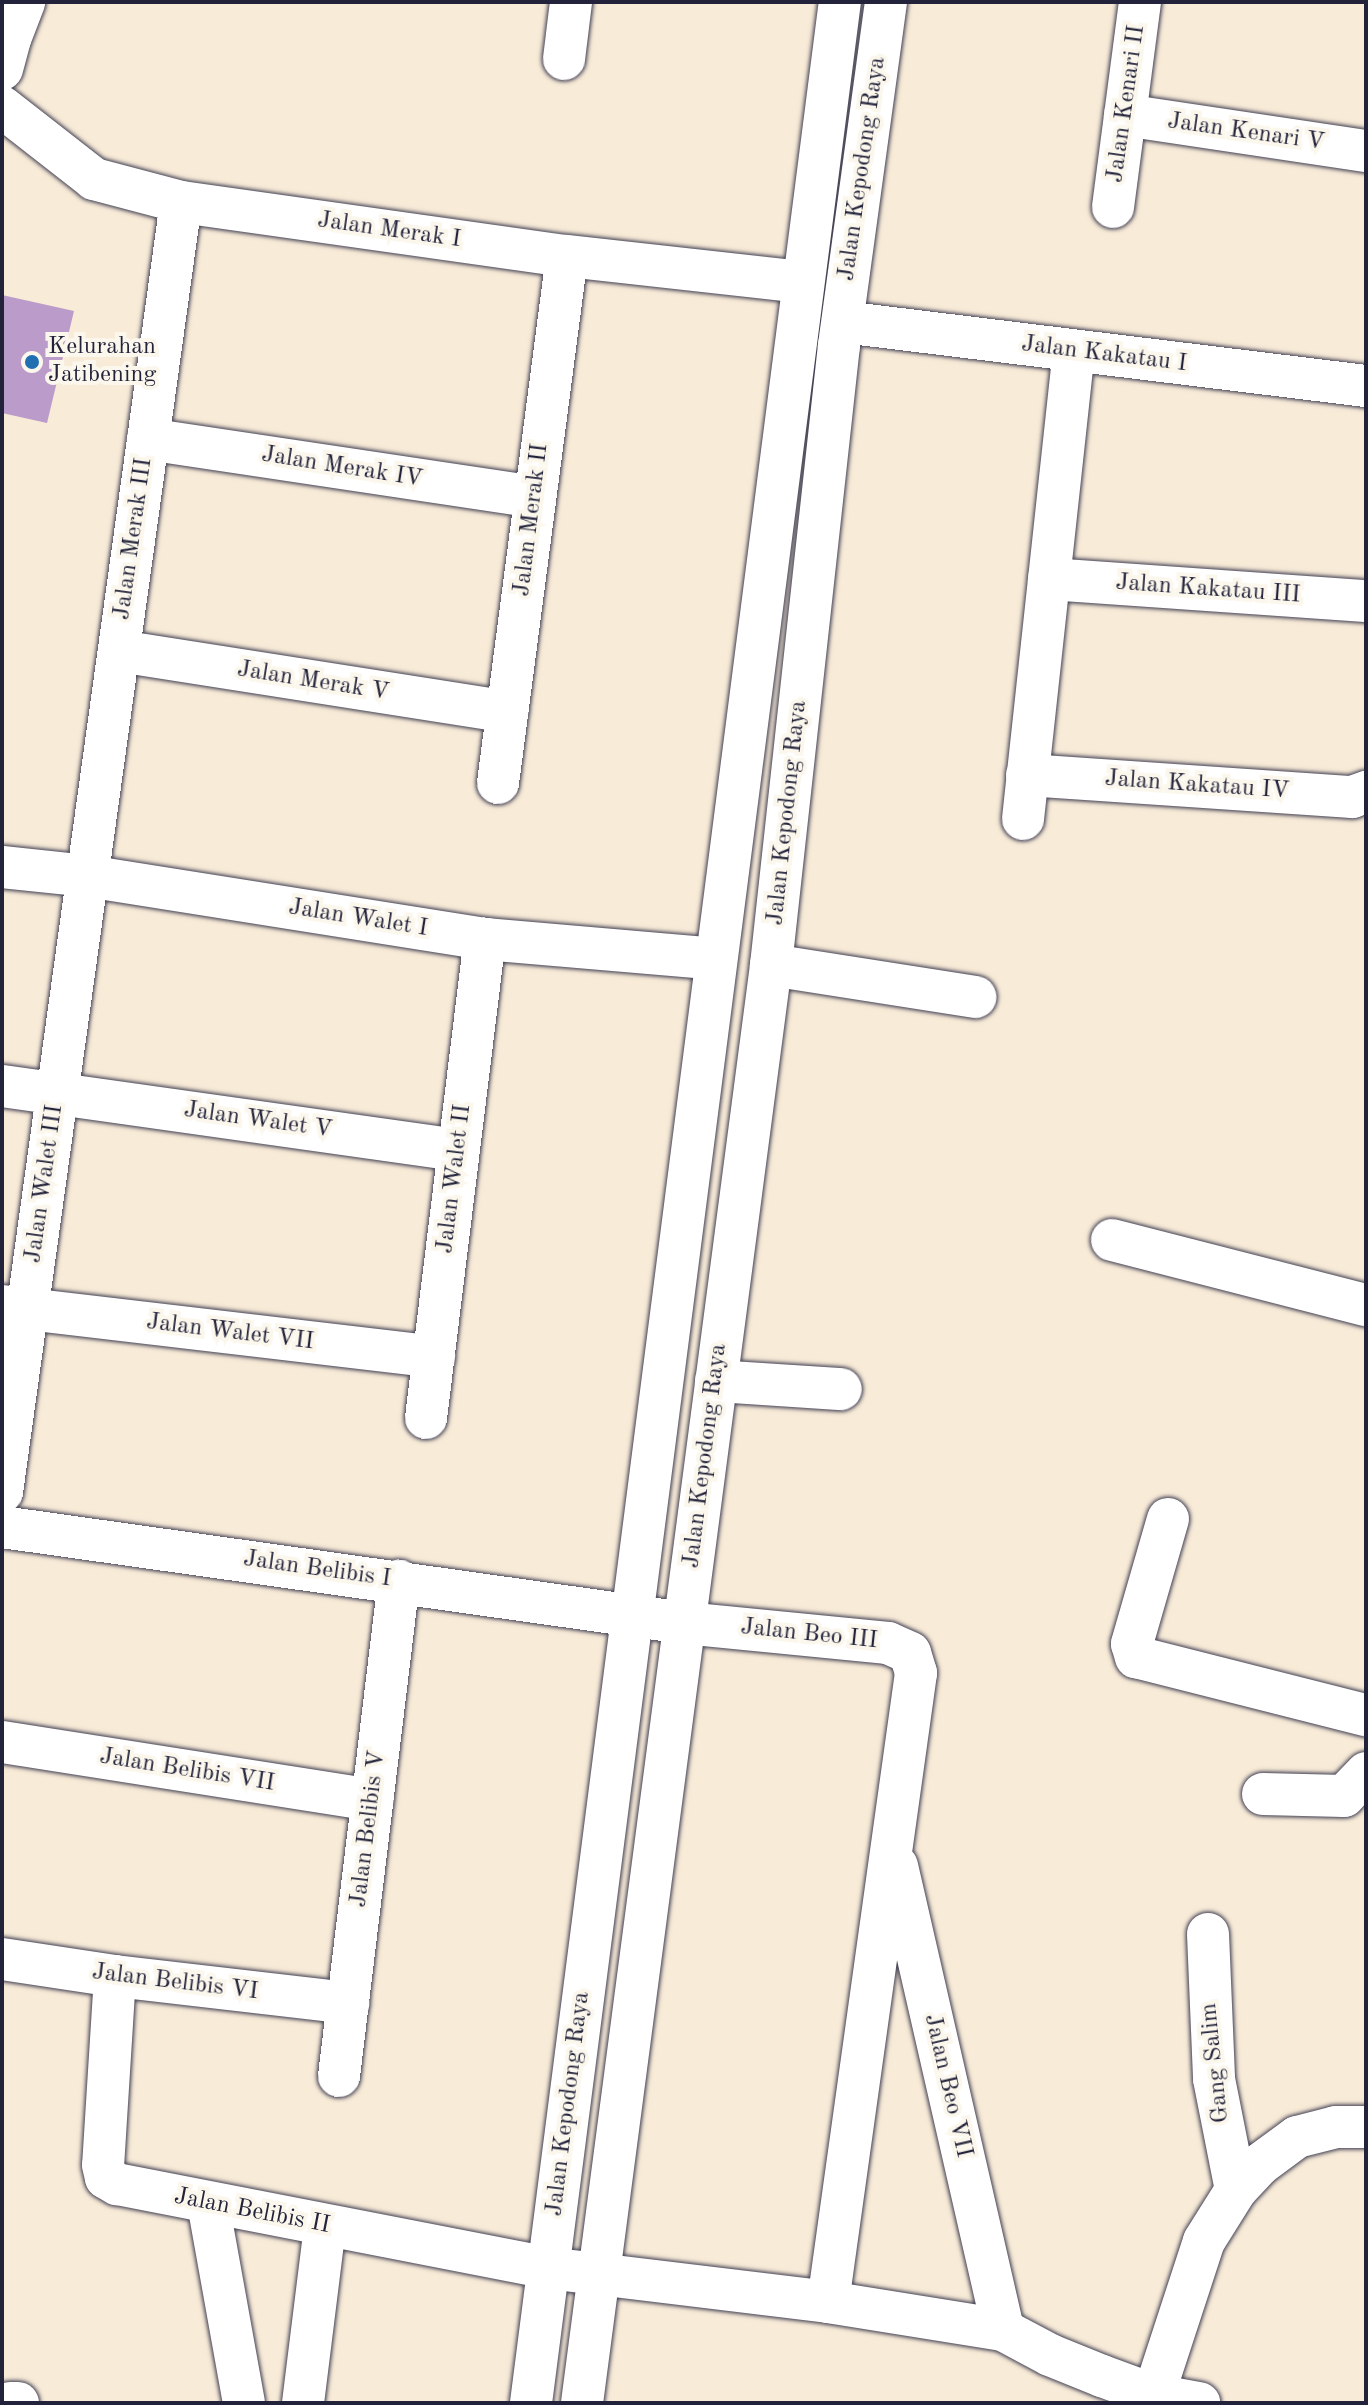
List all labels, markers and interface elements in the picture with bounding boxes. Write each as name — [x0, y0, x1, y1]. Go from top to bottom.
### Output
street label: Jalan Kenari II — [1102, 23, 1152, 185]
street label: Jalan Kepodong Raya — [833, 55, 893, 283]
street label: Jalan Kenari V — [1166, 108, 1326, 158]
street label: Jalan Merak I — [316, 207, 462, 255]
street label: Jalan Kakatau I — [1020, 331, 1188, 379]
place label: Kelurahan Jatibening — [48, 334, 156, 390]
marker: Kelurahan Jatibening — [23, 353, 41, 371]
street label: Jalan Merak IV — [259, 441, 425, 495]
street label: Jalan Merak II — [508, 442, 556, 598]
street label: Jalan Merak III — [108, 456, 160, 622]
street label: Jalan Kakatau III — [1115, 569, 1301, 611]
street label: Jalan Merak V — [235, 656, 391, 708]
street label: Jalan Kepodong Raya — [762, 699, 814, 927]
street label: Jalan Kakatau IV — [1104, 765, 1290, 807]
street label: Jalan Walet I — [286, 894, 430, 944]
street label: Jalan Walet V — [182, 1096, 334, 1146]
street label: Jalan Walet III — [20, 1103, 70, 1265]
street label: Jalan Walet II — [432, 1103, 478, 1255]
street label: Jalan Walet VII — [145, 1308, 315, 1358]
street label: Jalan Kepodong Raya — [678, 1342, 734, 1570]
street label: Jalan Belibis I — [241, 1545, 393, 1595]
street label: Jalan Beo III — [739, 1613, 879, 1657]
street label: Jalan Belibis VII — [97, 1743, 277, 1799]
street label: Jalan Belibis V — [345, 1749, 393, 1909]
street label: Jalan Belibis VI — [90, 1959, 260, 2007]
street label: Jalan Kepodong Raya — [541, 1990, 597, 2218]
street label: Gang Salim — [1195, 2002, 1237, 2124]
street label: Jalan Beo VII — [916, 2011, 978, 2161]
street label: Jalan Belibis II — [172, 2183, 332, 2241]

